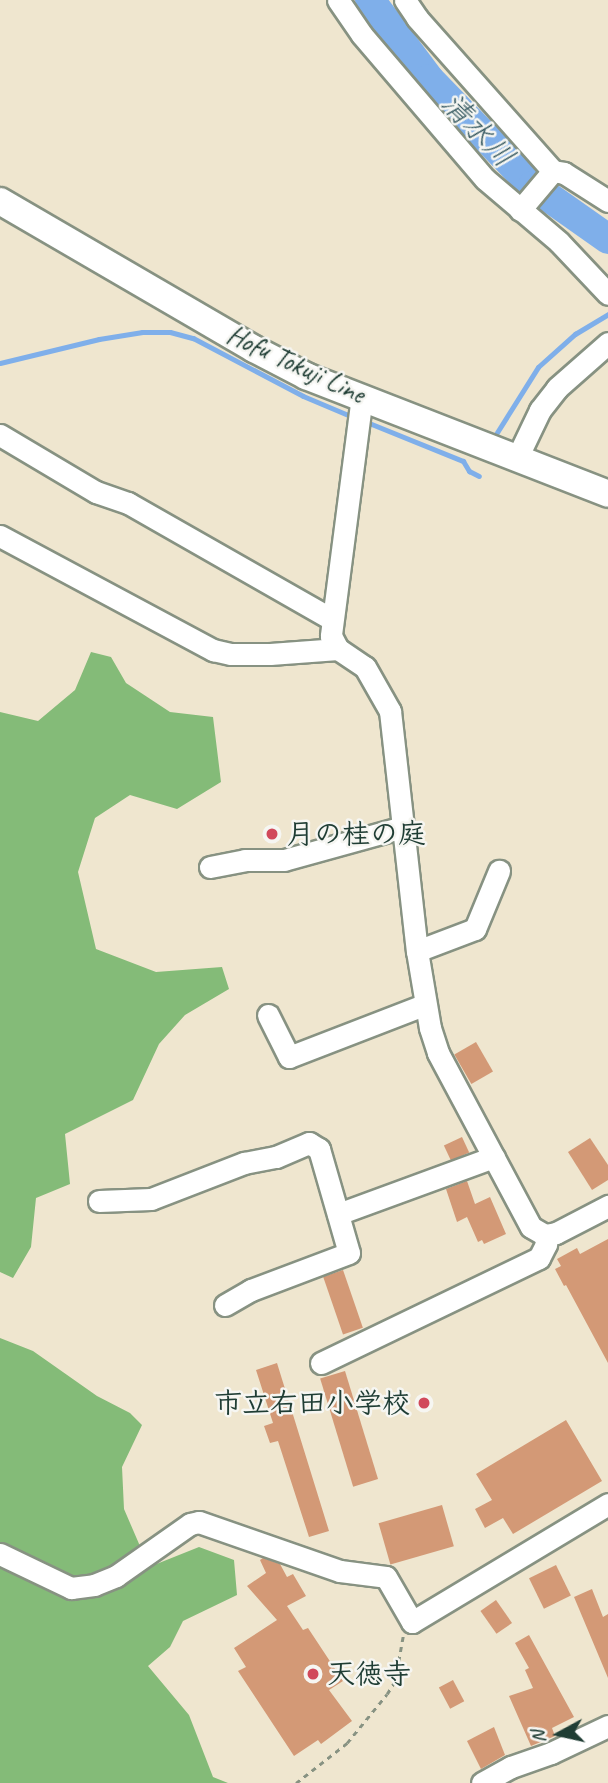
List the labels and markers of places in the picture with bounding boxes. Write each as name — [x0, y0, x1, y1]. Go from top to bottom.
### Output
place label: 月の桂の庭 — [286, 817, 426, 851]
marker: 月の桂の庭 — [264, 826, 280, 842]
place label: 市立右田小学校 — [214, 1386, 410, 1420]
marker: 市立右田小学校 — [416, 1395, 432, 1411]
place label: 天徳寺 — [327, 1657, 411, 1691]
marker: 天徳寺 — [305, 1666, 321, 1682]

